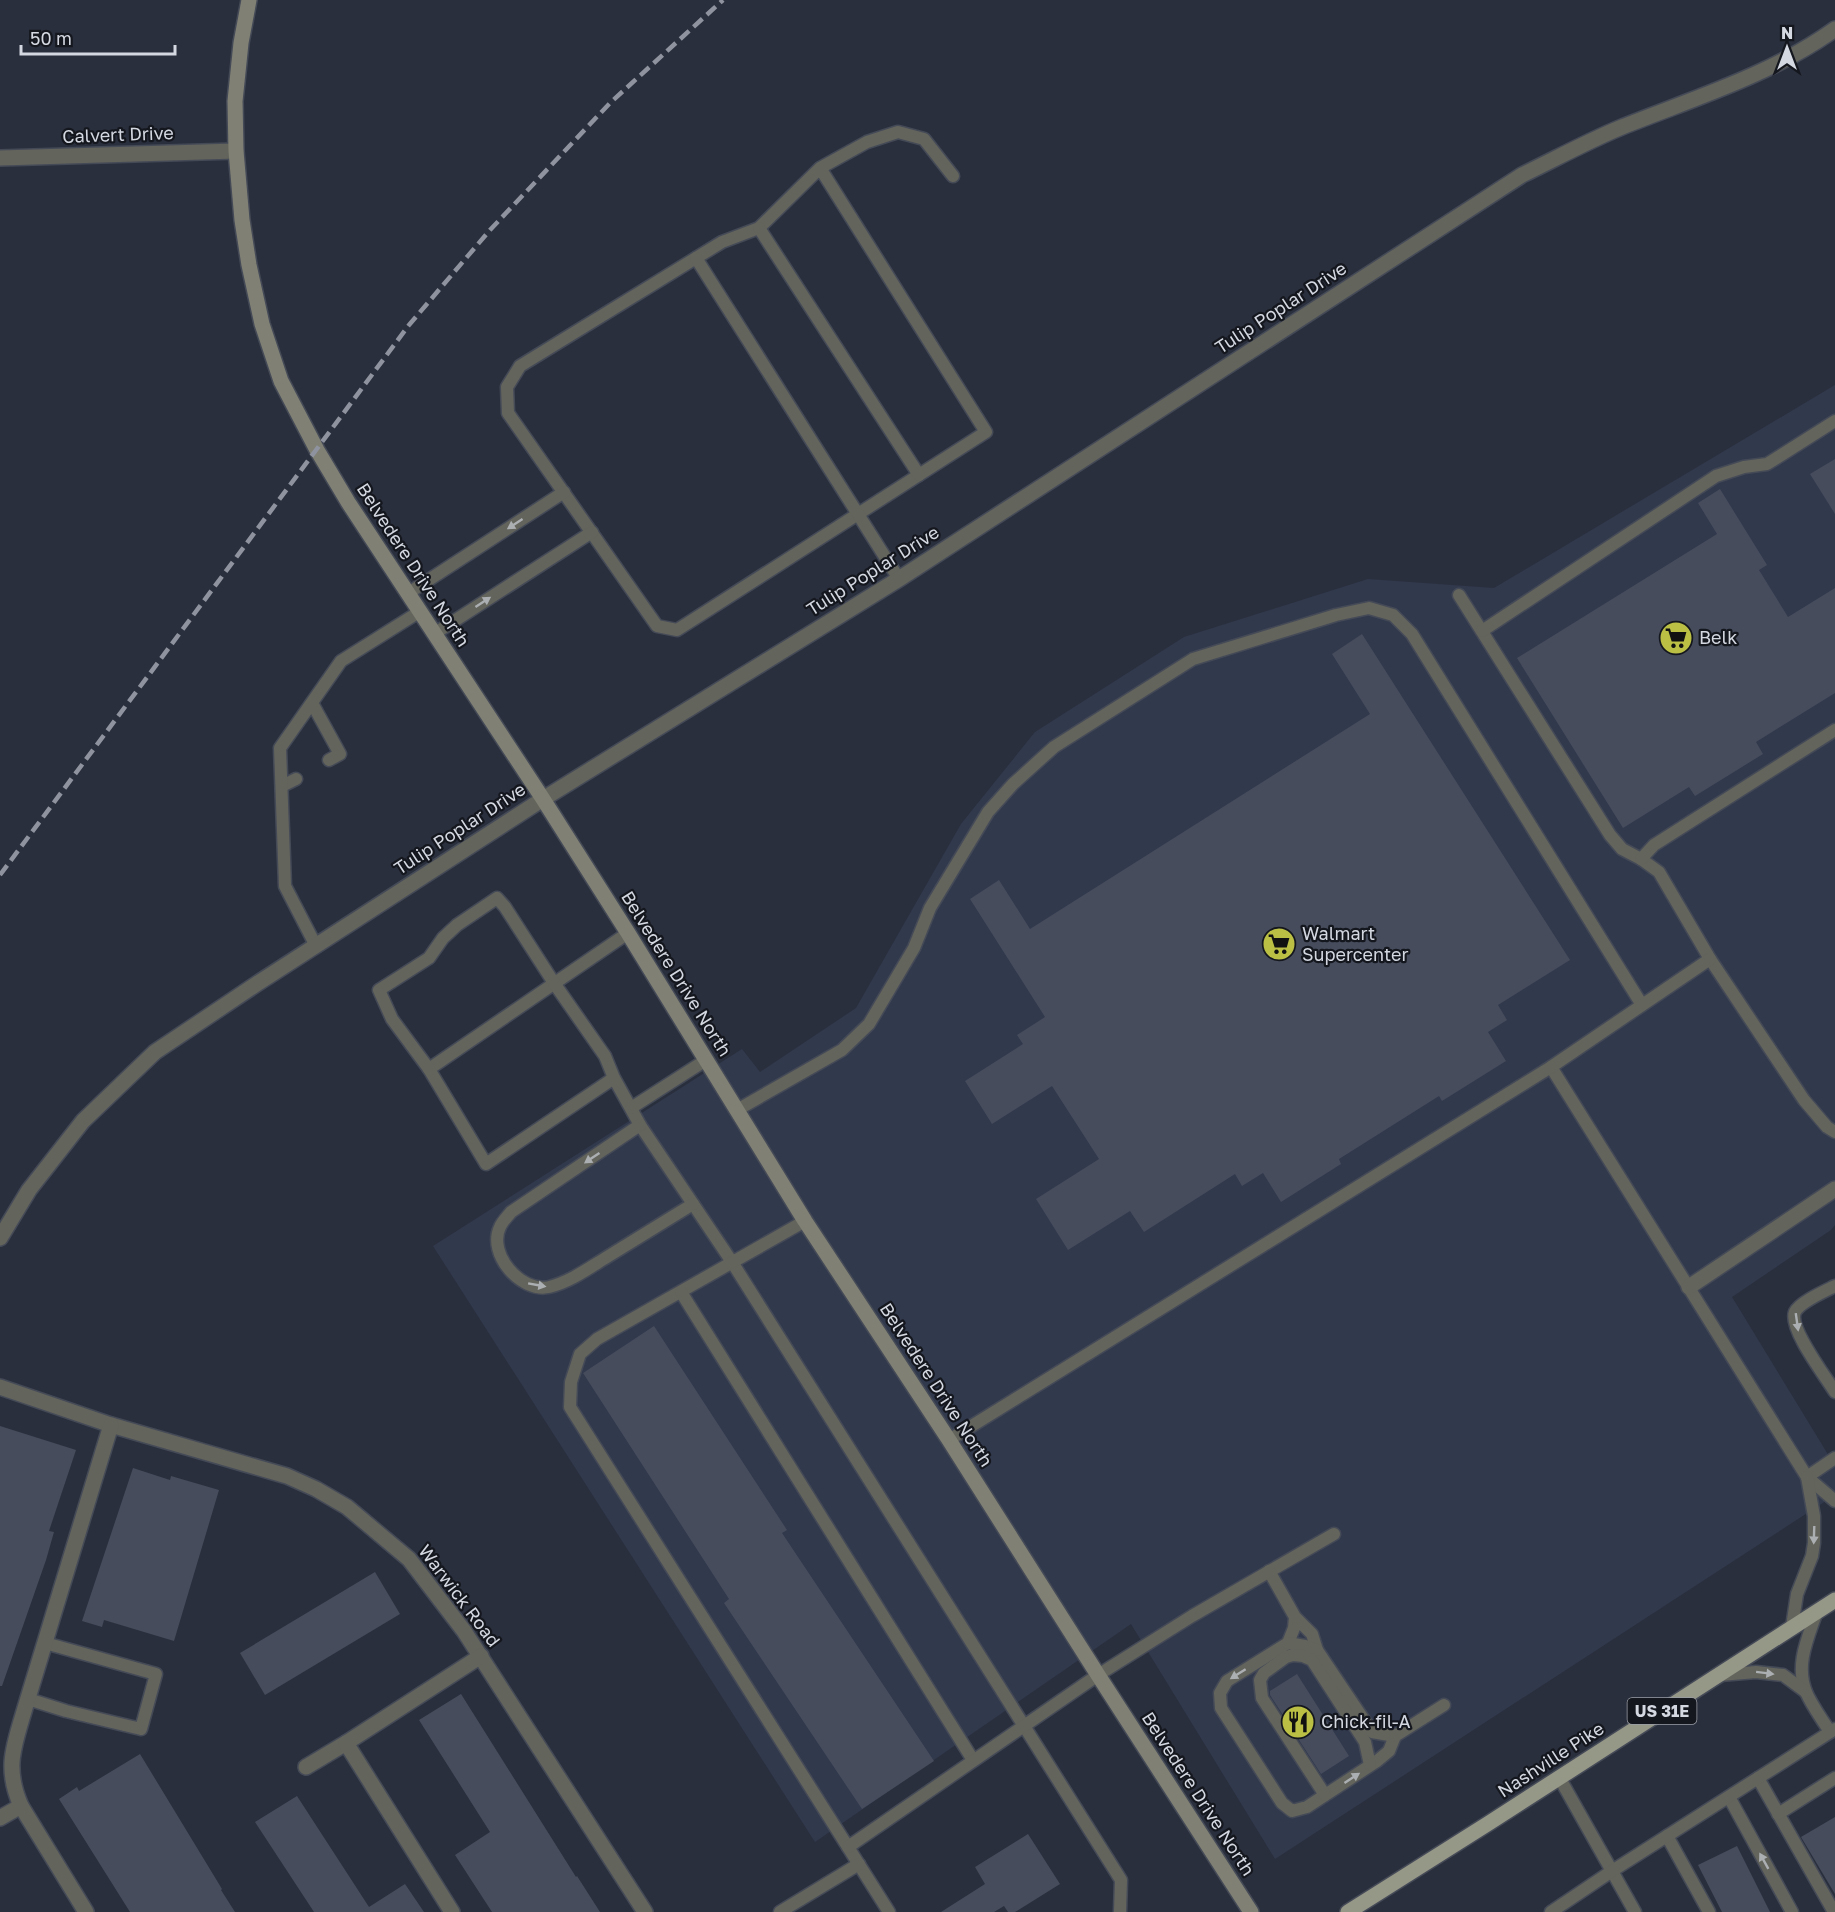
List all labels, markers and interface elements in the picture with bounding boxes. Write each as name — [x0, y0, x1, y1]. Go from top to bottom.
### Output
scale bar — [21, 18, 176, 56]
north arrow — [1757, 18, 1817, 78]
text: N — [1781, 23, 1793, 43]
text: 50 m — [30, 27, 72, 49]
street label: Calvert Drive — [62, 121, 174, 147]
street label: Tulip Poplar Drive — [1211, 257, 1350, 358]
street label: Belvedere Drive North — [353, 479, 475, 650]
one-way arrow — [507, 518, 523, 530]
street label: Tulip Poplar Drive — [802, 521, 943, 620]
one-way arrow — [475, 597, 491, 608]
supermarket icon: Belk — [1658, 620, 1694, 656]
place label: Belk — [1699, 626, 1737, 648]
street label: Tulip Poplar Drive — [390, 778, 529, 879]
street label: Belvedere Drive North — [617, 887, 737, 1060]
place label: Walmart Supercenter — [1302, 922, 1409, 965]
supermarket icon: Walmart Supercenter — [1261, 926, 1297, 962]
one-way arrow — [584, 1152, 600, 1164]
one-way arrow — [527, 1281, 546, 1290]
street label: Belvedere Drive North — [876, 1299, 998, 1470]
one-way arrow — [1792, 1313, 1801, 1332]
one-way arrow — [1809, 1525, 1818, 1544]
street label: Warwick Road — [414, 1540, 505, 1651]
one-way arrow — [1230, 1668, 1247, 1679]
one-way arrow — [1755, 1668, 1774, 1678]
road number: US 31E — [1628, 1698, 1696, 1724]
restaurant icon: Chick-fil-A — [1280, 1704, 1316, 1740]
street label: Belvedere Drive North — [1138, 1708, 1260, 1879]
place label: Chick-fil-A — [1321, 1710, 1411, 1732]
street label: Nashville Pike — [1493, 1717, 1608, 1802]
one-way arrow — [1343, 1772, 1360, 1783]
one-way arrow — [1759, 1852, 1769, 1869]

